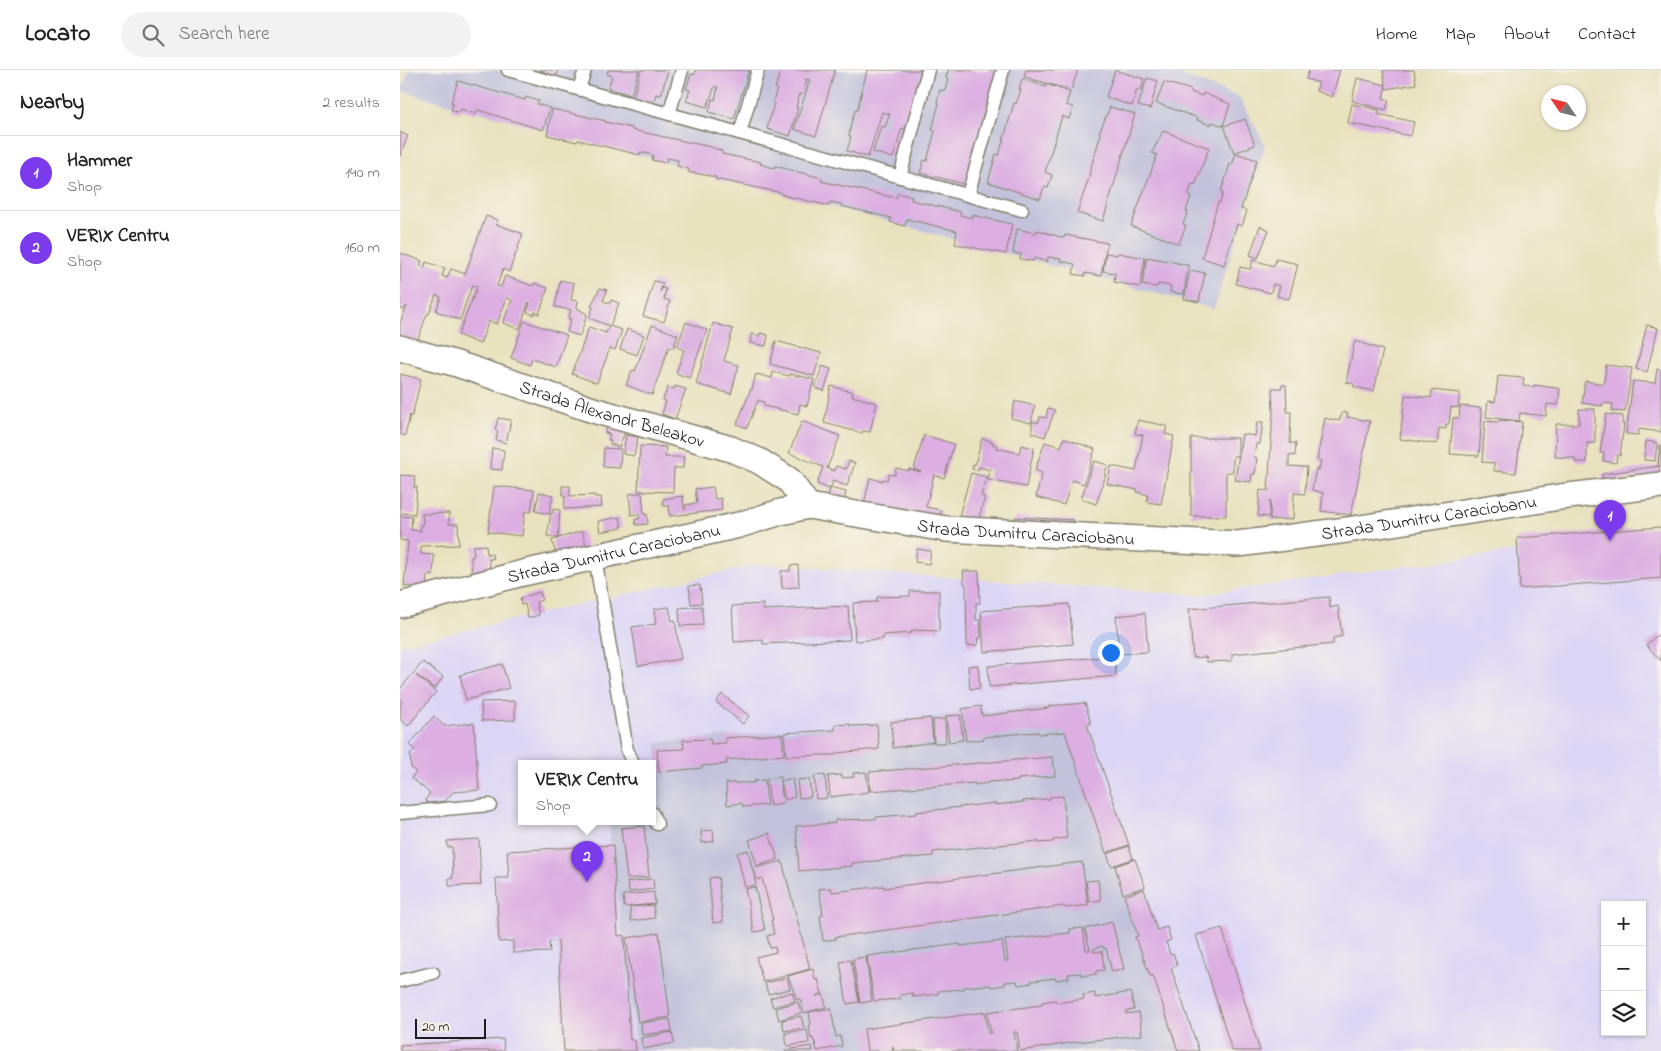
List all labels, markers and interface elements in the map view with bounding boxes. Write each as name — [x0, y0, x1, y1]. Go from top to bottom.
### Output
search box — [121, 12, 471, 57]
text: Locato — [25, 17, 91, 52]
icon: search — [139, 21, 167, 49]
text: Search here — [179, 21, 270, 48]
text: Home — [1376, 22, 1417, 48]
text: Map — [1445, 22, 1476, 48]
text: About — [1504, 22, 1550, 48]
text: Contact — [1578, 22, 1636, 48]
north arrow — [1541, 85, 1586, 130]
text: Nearby — [20, 88, 84, 118]
text: 2 results — [322, 91, 380, 115]
text: Hammer — [67, 148, 132, 175]
text: 1 — [33, 161, 39, 185]
text: 140 m — [345, 161, 380, 185]
text: Shop — [67, 175, 102, 199]
text: VERIX Centru — [67, 223, 170, 250]
text: 2 — [32, 236, 40, 260]
text: 160 m — [345, 236, 380, 260]
text: Shop — [67, 250, 102, 274]
street label: Strada Alexandr Beleakov — [516, 375, 707, 456]
street label: Strada Dumitru Caraciobanu — [1320, 490, 1539, 548]
pin: 1 — [1594, 500, 1626, 541]
street label: Strada Dumitru Caraciobanu — [915, 513, 1135, 554]
street label: Strada Dumitru Caraciobanu — [505, 518, 723, 592]
your location — [1098, 640, 1124, 666]
popup — [518, 760, 656, 825]
text: VERIX Centru — [536, 767, 638, 794]
text: Shop — [536, 794, 571, 818]
pin: 2 — [571, 841, 603, 882]
map controls — [1601, 901, 1646, 1036]
button: + — [1601, 901, 1646, 946]
button: − — [1601, 946, 1646, 991]
button: layers — [1601, 991, 1646, 1036]
scale bar — [415, 1016, 486, 1039]
text: 20 m — [422, 1017, 449, 1038]

